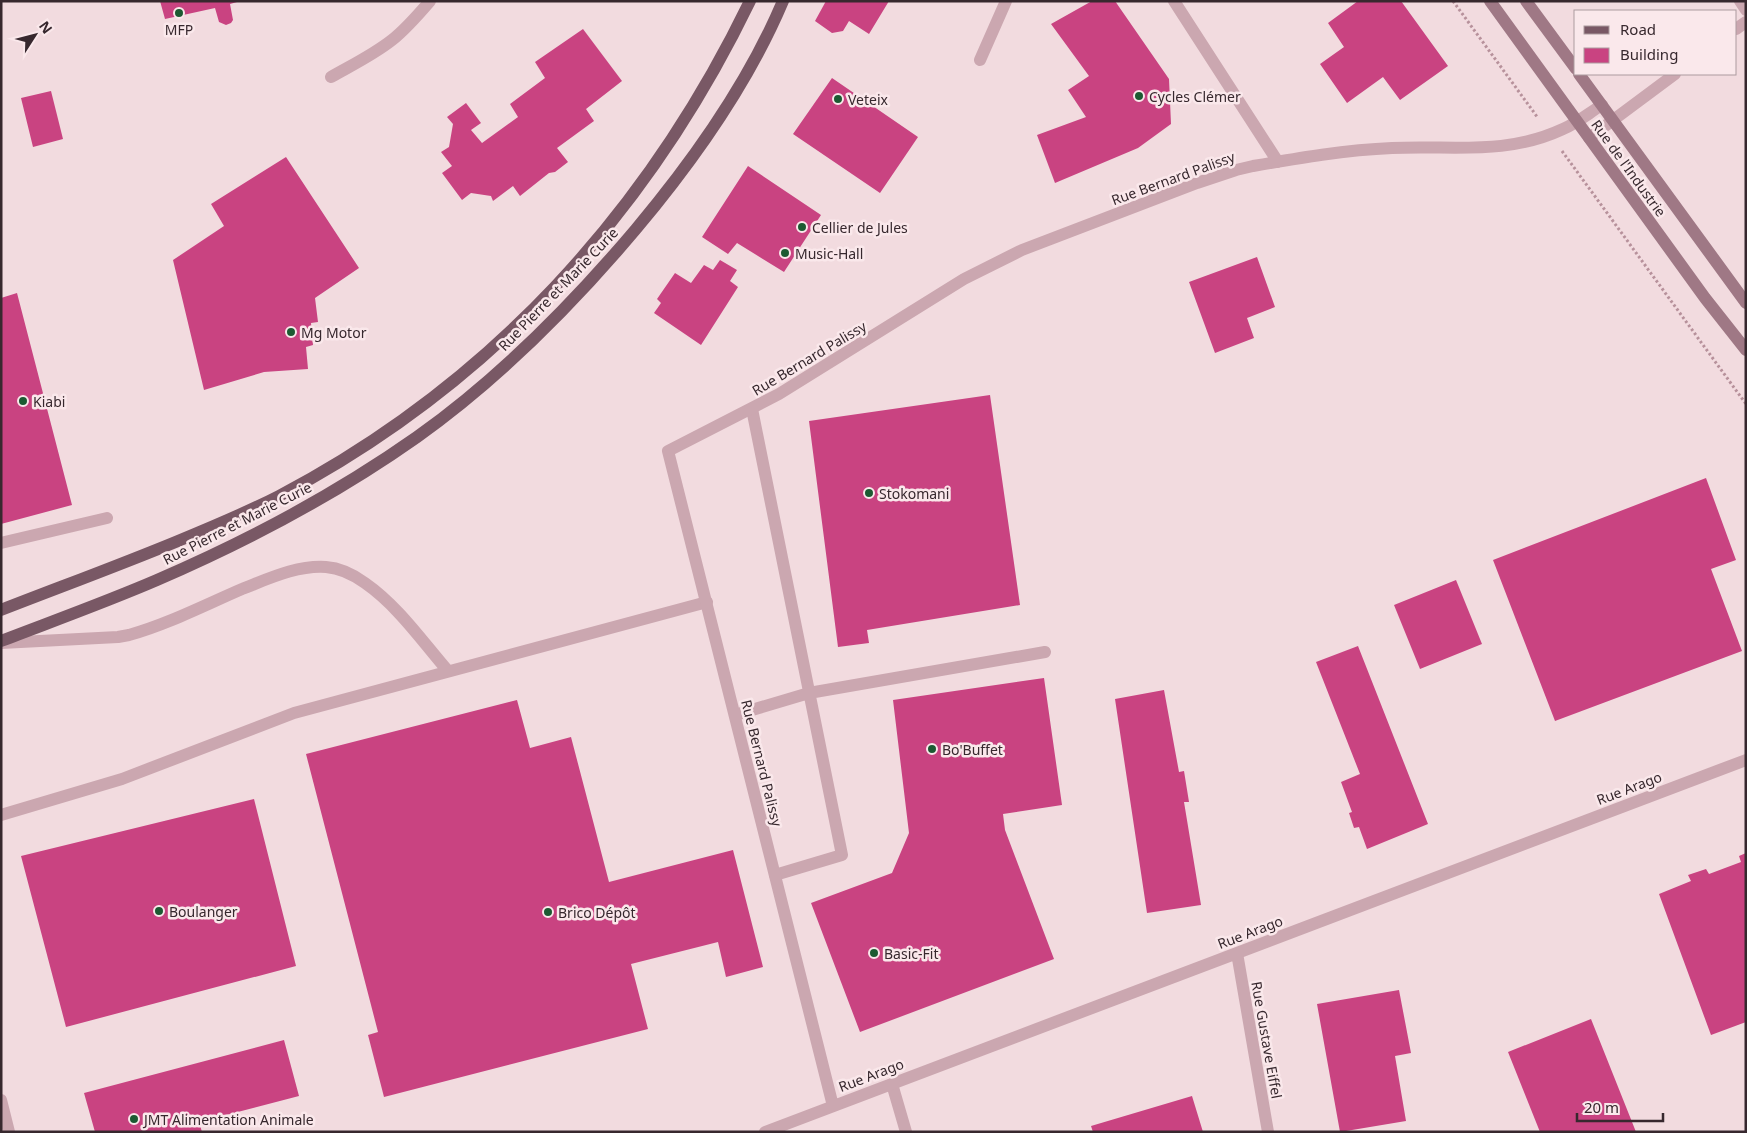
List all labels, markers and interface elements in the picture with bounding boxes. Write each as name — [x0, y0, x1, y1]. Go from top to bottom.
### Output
marker: MFP — [173, 7, 185, 19]
north arrow — [10, 10, 60, 60]
legend — [1574, 10, 1737, 75]
text: N — [35, 17, 57, 37]
text: Road — [1620, 19, 1656, 39]
place label: MFP — [165, 20, 193, 39]
text: Building — [1620, 44, 1678, 64]
place label: Cycles Clémer — [1149, 87, 1241, 106]
place label: Veteix — [848, 90, 889, 109]
marker: Cycles Clémer — [1133, 90, 1145, 102]
marker: Veteix — [832, 93, 844, 105]
street label: Rue de l'Industrie — [1587, 116, 1671, 220]
street label: Rue Bernard Palissy — [1109, 147, 1238, 209]
place label: Cellier de Jules — [812, 218, 908, 237]
marker: Cellier de Jules — [796, 221, 808, 233]
street label: Rue Pierre et Marie Curie — [494, 223, 622, 355]
place label: Music-Hall — [795, 244, 863, 263]
marker: Music-Hall — [779, 247, 791, 259]
street label: Rue Bernard Palissy — [748, 316, 870, 400]
place label: Mg Motor — [301, 323, 367, 342]
marker: Mg Motor — [285, 326, 297, 338]
place label: Kiabi — [33, 392, 65, 411]
marker: Kiabi — [17, 395, 29, 407]
street label: Rue Pierre et Marie Curie — [159, 477, 315, 569]
place label: Stokomani — [879, 484, 949, 503]
marker: Stokomani — [863, 487, 875, 499]
street label: Rue Bernard Palissy — [737, 698, 787, 829]
place label: Bo'Buffet — [942, 740, 1003, 759]
marker: Bo'Buffet — [926, 743, 938, 755]
street label: Rue Arago — [1594, 767, 1664, 809]
place label: Boulanger — [169, 902, 238, 921]
place label: Brico Dépôt — [558, 903, 636, 922]
marker: Boulanger — [153, 905, 165, 917]
marker: Brico Dépôt — [542, 906, 554, 918]
street label: Rue Arago — [1215, 911, 1285, 953]
place label: Basic-Fit — [884, 944, 938, 963]
marker: Basic-Fit — [868, 947, 880, 959]
street label: Rue Gustave Eiffel — [1247, 980, 1287, 1100]
street label: Rue Arago — [836, 1054, 906, 1096]
scale bar — [1577, 1090, 1663, 1122]
text: 20 m — [1584, 1097, 1619, 1117]
place label: JMT Alimentation Animale — [142, 1110, 314, 1129]
marker: JMT Alimentation Animale — [128, 1113, 140, 1125]

